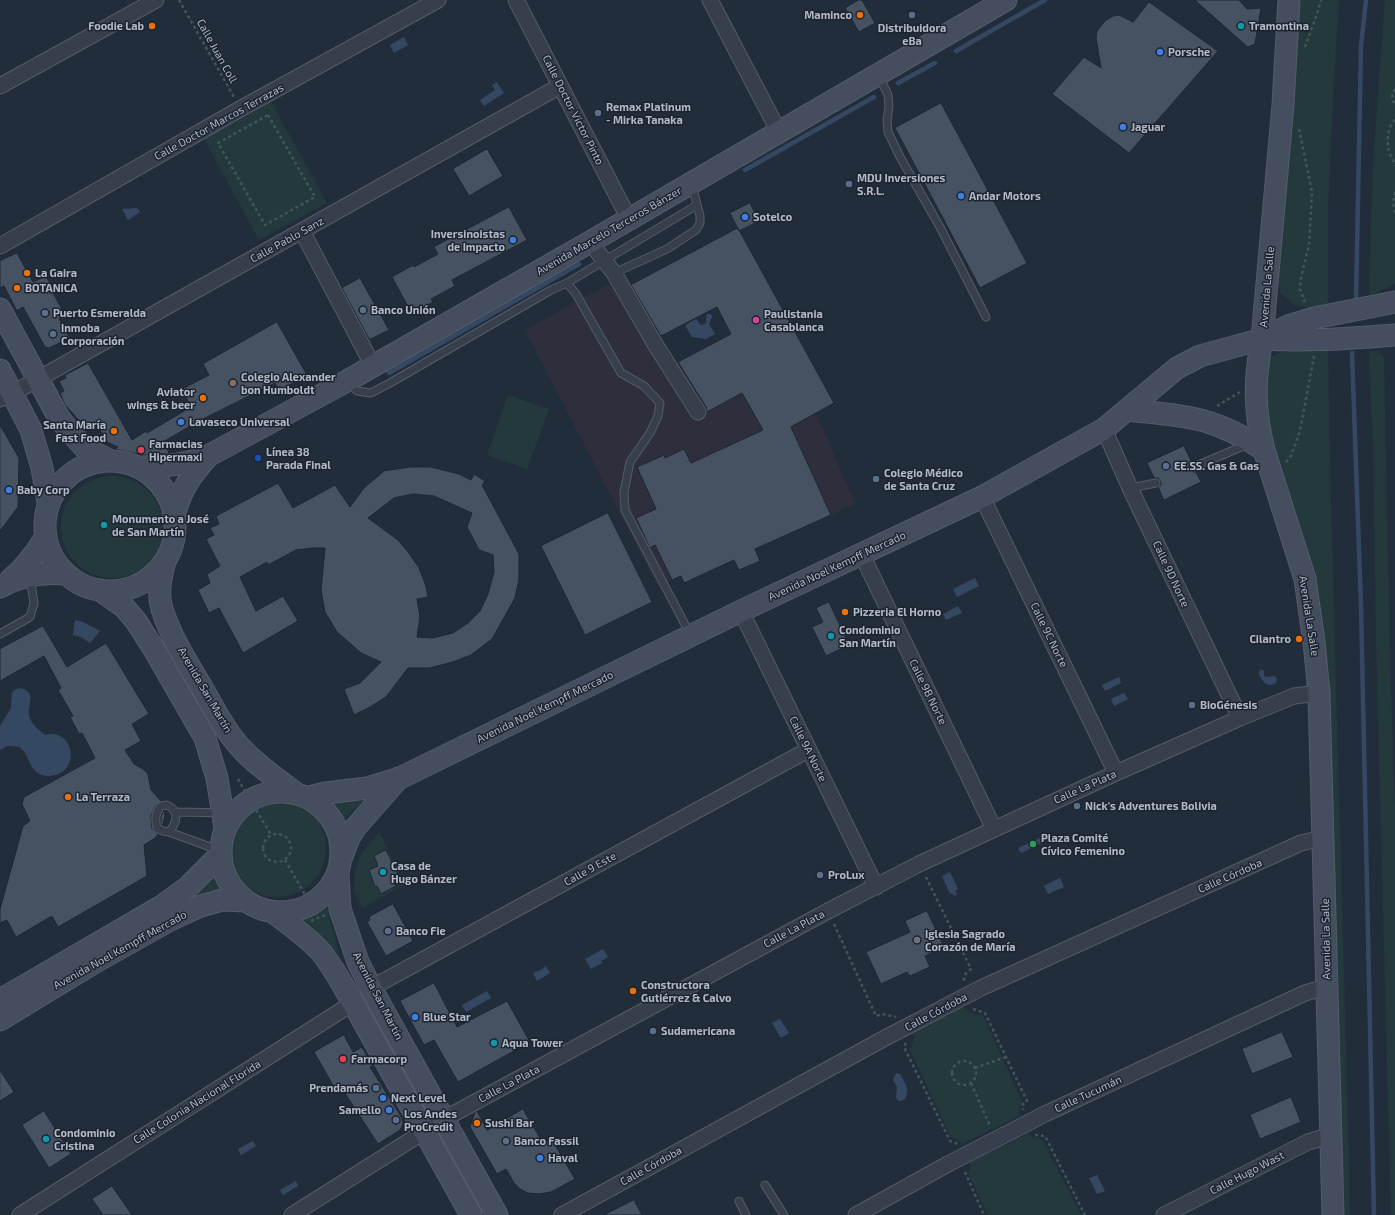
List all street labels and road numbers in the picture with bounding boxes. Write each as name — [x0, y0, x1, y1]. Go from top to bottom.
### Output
street label: Calle Juan Coll — [194, 17, 240, 85]
street label: Calle Doctor Víctor Pinto — [540, 53, 606, 167]
street label: Calle Doctor Marcos Terrazas — [152, 81, 286, 163]
street label: Avenida Marcelo Terceros Bánzer — [534, 184, 684, 278]
street label: Calle Pablo Sanz — [248, 214, 326, 266]
street label: Avenida La Salle — [1257, 246, 1277, 328]
street label: Avenida Noel Kempff Mercado — [766, 528, 908, 604]
street label: Calle 9D Norte — [1150, 539, 1192, 609]
street label: Avenida La Salle — [1296, 575, 1322, 657]
street label: Calle 9C Norte — [1028, 600, 1070, 670]
street label: Avenida San Martín — [175, 645, 235, 735]
street label: Calle 9B Norte — [906, 657, 950, 727]
street label: Avenida Noel Kempff Mercado — [475, 668, 615, 746]
street label: Calle 9A Norte — [786, 714, 830, 784]
street label: Calle La Plata — [1052, 767, 1118, 807]
street label: Calle 9 Este — [562, 849, 618, 889]
street label: Calle Córdoba — [1196, 856, 1264, 896]
street label: Avenida La Salle — [1319, 898, 1333, 980]
street label: Calle La Plata — [761, 907, 827, 951]
street label: Avenida Noel Kempff Mercado — [51, 908, 189, 992]
street label: Avenida San Martín — [350, 950, 406, 1042]
street label: Calle Córdoba — [902, 990, 970, 1034]
street label: Calle Colonia Nacional Florida — [131, 1057, 263, 1147]
street label: Calle La Plata — [476, 1062, 542, 1106]
street label: Calle Tucumán — [1052, 1073, 1124, 1115]
street label: Calle Córdoba — [618, 1144, 684, 1188]
street label: Calle Hugo Wast — [1208, 1149, 1286, 1197]

